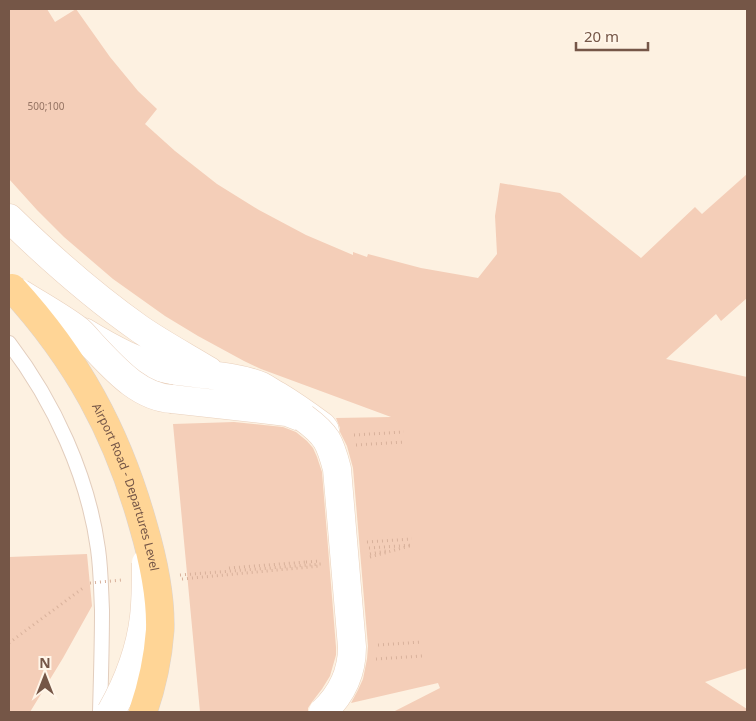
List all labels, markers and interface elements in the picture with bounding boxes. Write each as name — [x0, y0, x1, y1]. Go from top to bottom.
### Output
scale bar — [576, 20, 648, 52]
text: 20 m — [584, 26, 619, 46]
house number: 500;100 — [28, 99, 65, 113]
street label: Airport Road - Departures Level — [88, 400, 163, 572]
north arrow — [20, 651, 70, 701]
text: N — [39, 653, 51, 672]

